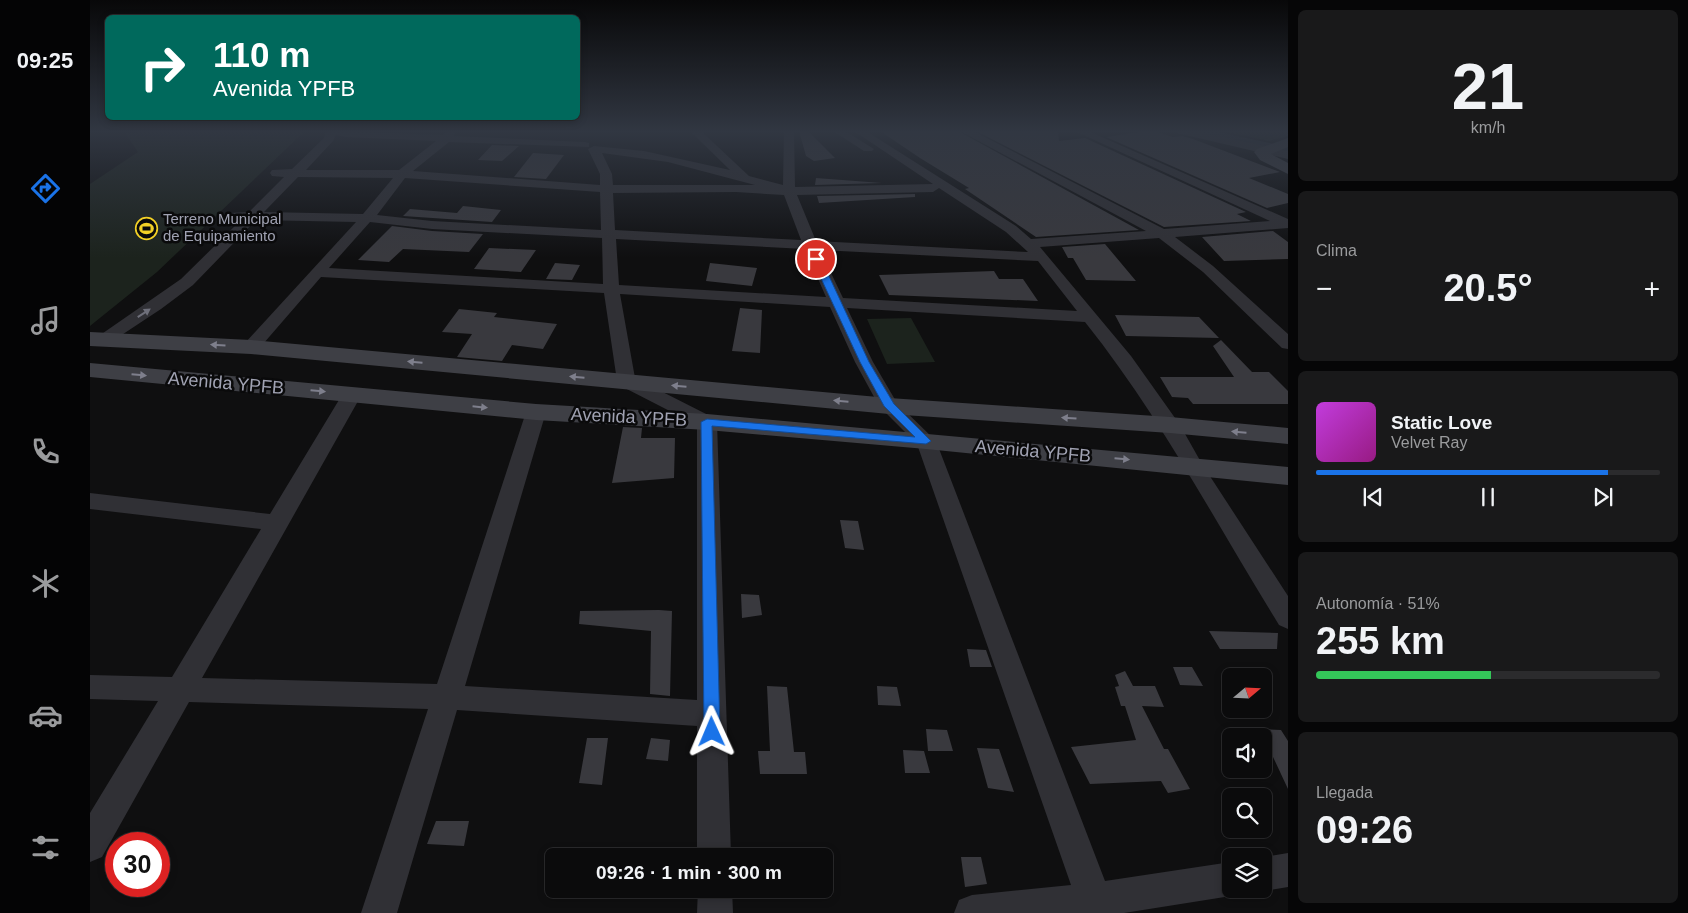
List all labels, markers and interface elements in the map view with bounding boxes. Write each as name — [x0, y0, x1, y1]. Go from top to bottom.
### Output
icon: right — [130, 35, 195, 100]
text: 110 m — [213, 35, 310, 74]
text: 09:25 — [17, 48, 73, 73]
text: 21 — [1452, 50, 1524, 123]
text: Avenida YPFB — [213, 76, 355, 101]
text: km/h — [1471, 119, 1505, 136]
icon: directions — [28, 171, 63, 206]
place label: Terreno Municipal de Equipamiento — [163, 210, 281, 244]
sports icon: Terreno Municipal de Equipamiento — [135, 216, 159, 240]
pin — [795, 238, 837, 280]
text: Clima — [1316, 242, 1357, 259]
icon: arrive — [802, 245, 830, 273]
text: 20.5° — [1443, 267, 1533, 309]
text: − — [1316, 273, 1332, 304]
text: + — [1644, 273, 1660, 304]
icon: music — [28, 303, 63, 338]
one-way arrow — [137, 309, 150, 318]
one-way arrow — [210, 341, 226, 349]
one-way arrow — [407, 357, 423, 365]
street label: Avenida YPFB — [167, 368, 285, 398]
one-way arrow — [131, 371, 147, 379]
one-way arrow — [569, 372, 585, 380]
one-way arrow — [671, 382, 687, 390]
one-way arrow — [310, 387, 326, 395]
one-way arrow — [833, 397, 849, 405]
one-way arrow — [472, 403, 488, 411]
street label: Avenida YPFB — [570, 404, 688, 430]
text: Static Love — [1391, 412, 1492, 433]
one-way arrow — [1061, 414, 1077, 422]
one-way arrow — [1231, 428, 1247, 436]
icon: phone — [28, 434, 63, 469]
text: Velvet Ray — [1391, 434, 1467, 451]
street label: Avenida YPFB — [974, 436, 1092, 466]
one-way arrow — [1114, 455, 1130, 463]
icon: previous — [1359, 483, 1387, 511]
icon: pause — [1474, 483, 1502, 511]
icon: next — [1589, 483, 1617, 511]
icon: climate — [28, 566, 63, 601]
text: Autonomía · 51% — [1316, 595, 1440, 612]
text: 255 km — [1316, 620, 1445, 662]
north arrow — [1222, 668, 1272, 718]
map controls — [1222, 668, 1272, 898]
icon: car — [28, 698, 63, 733]
position arrow — [685, 705, 737, 757]
button: sound — [1222, 728, 1272, 778]
text: Llegada — [1316, 784, 1373, 801]
button: search — [1222, 788, 1272, 838]
text: 09:26 — [1316, 809, 1413, 851]
icon: filters — [28, 830, 63, 865]
speed limit sign: 30 — [105, 832, 170, 897]
button: layers — [1222, 848, 1272, 898]
text: 09:26 · 1 min · 300 m — [596, 862, 782, 883]

